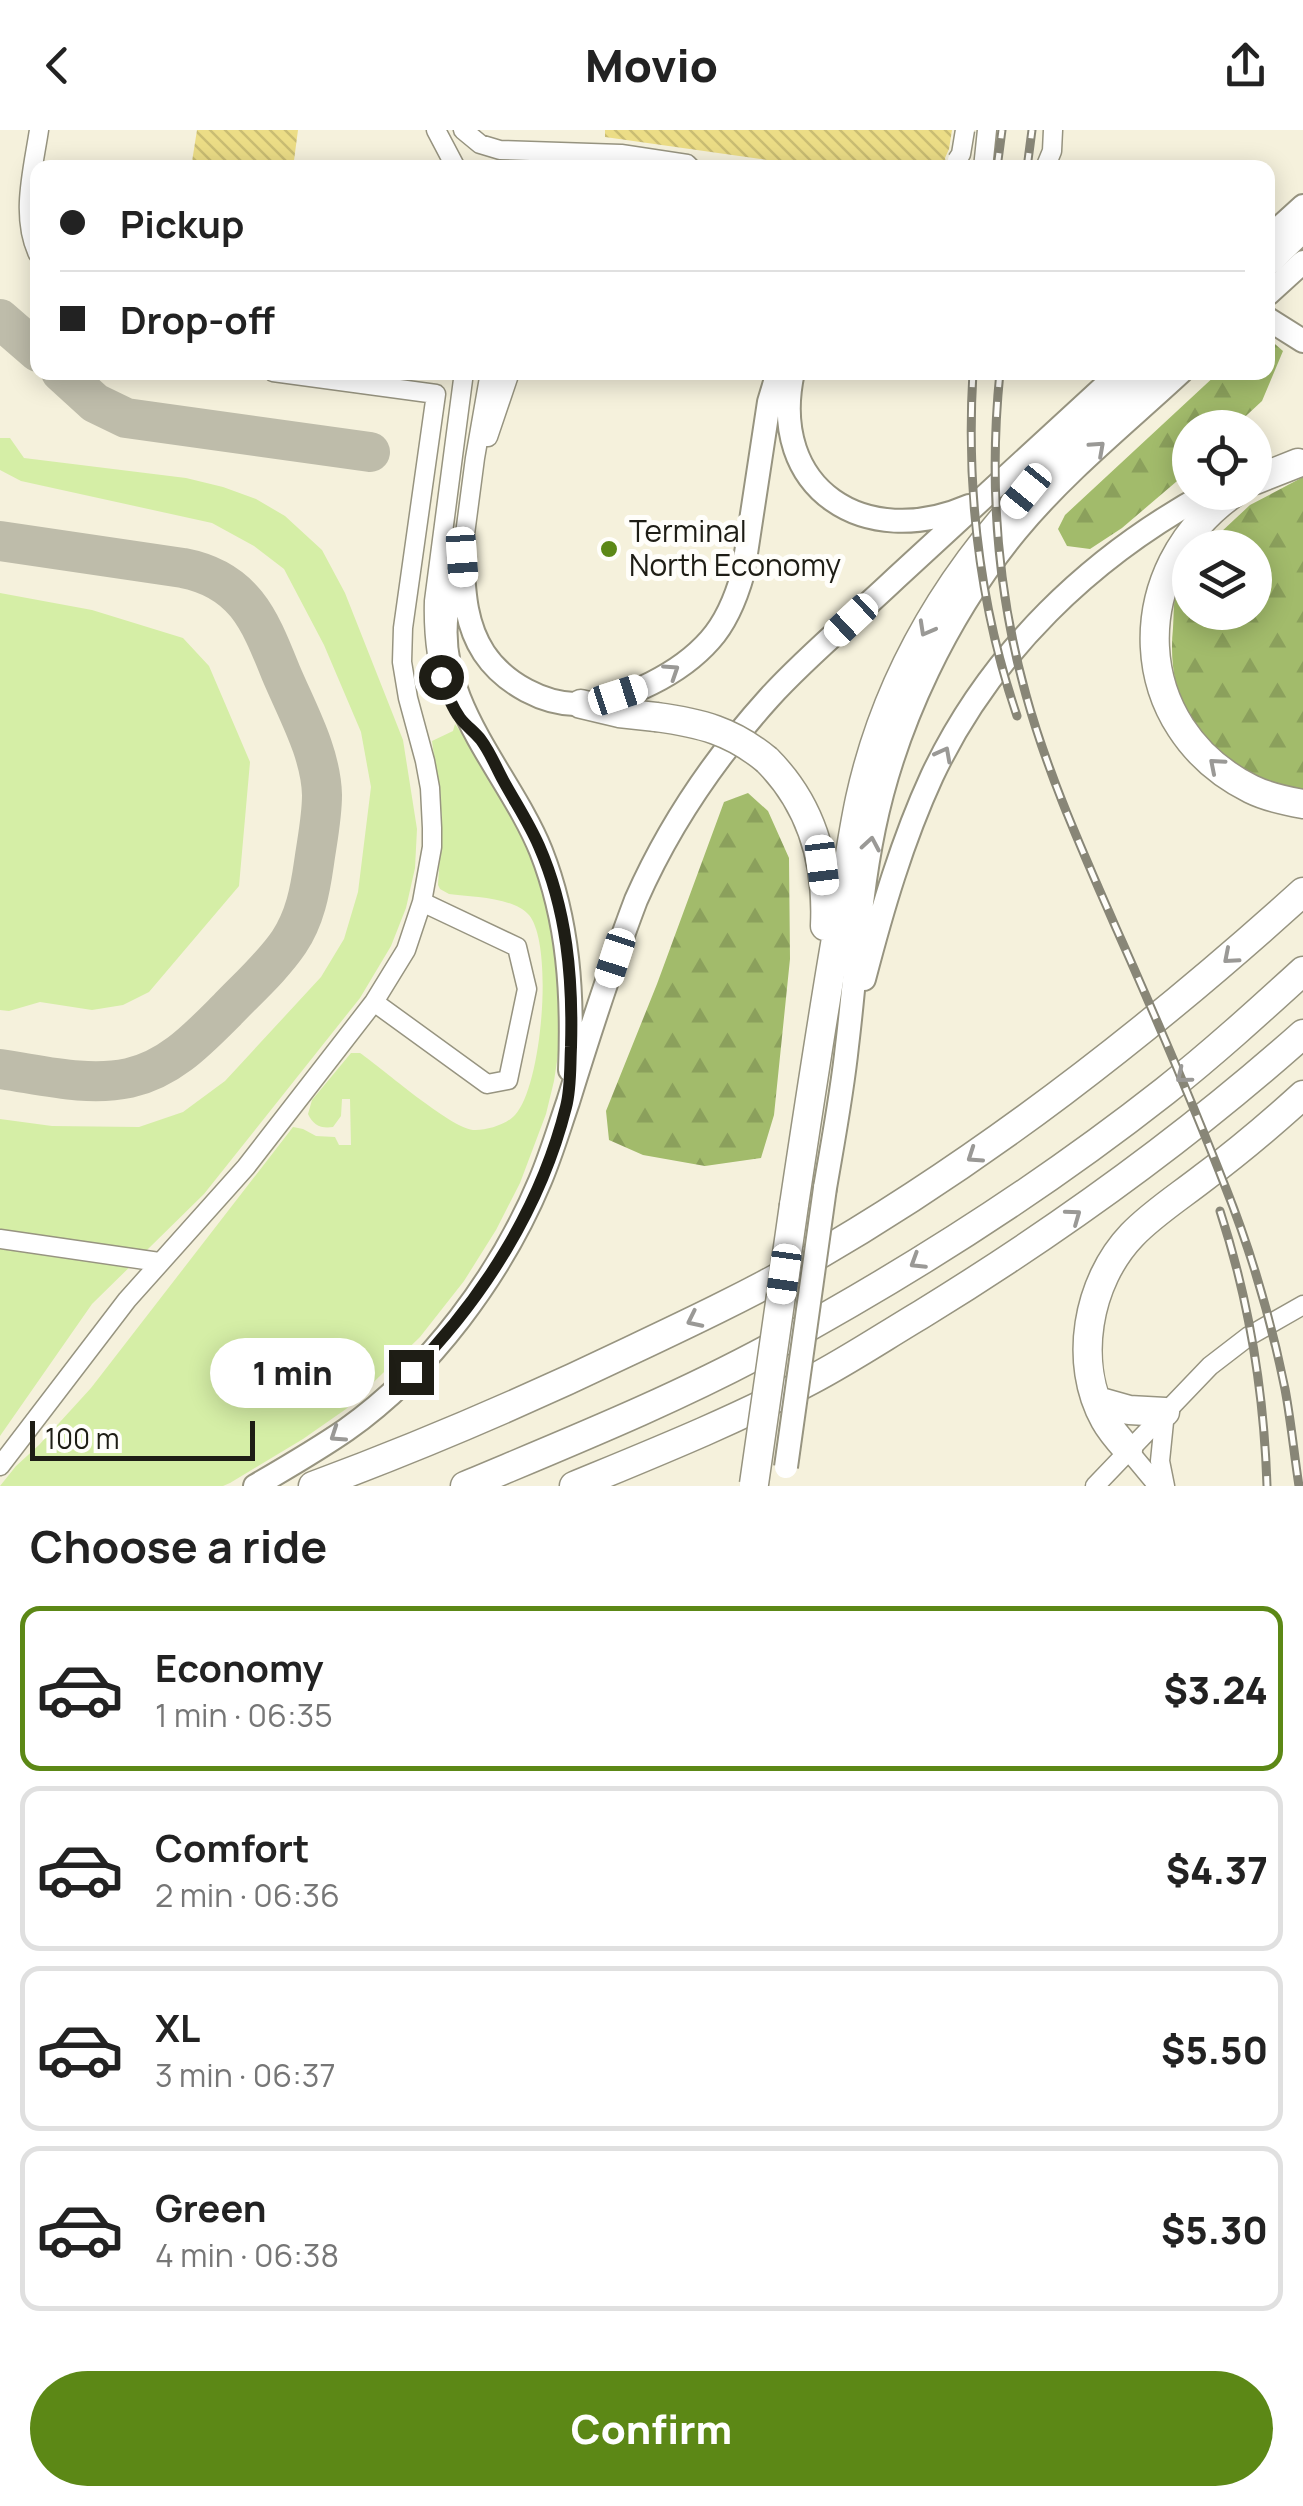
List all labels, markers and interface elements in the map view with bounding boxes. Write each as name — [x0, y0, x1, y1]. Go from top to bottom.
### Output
text: Movio — [585, 34, 718, 96]
icon: back — [30, 38, 85, 93]
icon: share — [1218, 38, 1273, 93]
text: Pickup — [120, 197, 244, 249]
text: Drop-off — [120, 293, 275, 345]
map controls — [1172, 410, 1272, 630]
button: locate — [1172, 410, 1272, 510]
one-way arrow — [1086, 442, 1105, 460]
car — [995, 458, 1057, 524]
place label: Terminal North Economy — [629, 510, 841, 585]
car — [445, 526, 479, 588]
button: layers — [1172, 530, 1272, 630]
marker: Terminal North Economy — [598, 538, 620, 560]
car — [819, 589, 883, 651]
one-way arrow — [919, 619, 939, 637]
route start — [419, 655, 464, 700]
one-way arrow — [662, 664, 680, 683]
car — [585, 671, 651, 719]
one-way arrow — [932, 746, 951, 764]
one-way arrow — [1209, 758, 1227, 776]
car — [803, 833, 841, 897]
one-way arrow — [860, 836, 881, 852]
car — [591, 925, 639, 991]
one-way arrow — [1224, 945, 1242, 963]
one-way arrow — [1177, 1064, 1195, 1082]
one-way arrow — [966, 1143, 984, 1162]
one-way arrow — [1063, 1210, 1081, 1227]
car — [765, 1242, 803, 1306]
one-way arrow — [910, 1250, 928, 1269]
one-way arrow — [686, 1308, 704, 1328]
callout: 1 min — [211, 1337, 376, 1407]
route end — [389, 1350, 434, 1395]
text: 1 min — [252, 1351, 333, 1395]
scale bar — [30, 1416, 255, 1460]
text: 100 m — [45, 1419, 119, 1457]
one-way arrow — [330, 1423, 348, 1442]
text: Choose a ride — [30, 1515, 327, 1577]
text: Economy — [155, 1641, 324, 1693]
icon: car — [35, 1644, 125, 1734]
text: $3.24 — [1163, 1663, 1268, 1715]
text: 1 min · 06:35 — [155, 1693, 333, 1737]
text: Comfort — [155, 1821, 309, 1873]
icon: car — [35, 1824, 125, 1914]
text: $4.37 — [1166, 1843, 1268, 1895]
text: 2 min · 06:36 — [155, 1873, 340, 1917]
text: XL — [155, 2001, 200, 2053]
icon: car — [35, 2004, 125, 2094]
text: $5.50 — [1161, 2023, 1268, 2075]
text: 3 min · 06:37 — [155, 2053, 335, 2097]
text: Green — [155, 2181, 267, 2233]
icon: car — [35, 2184, 125, 2274]
text: $5.30 — [1161, 2203, 1268, 2255]
text: 4 min · 06:38 — [155, 2233, 339, 2277]
button: Confirm — [30, 2371, 1273, 2486]

